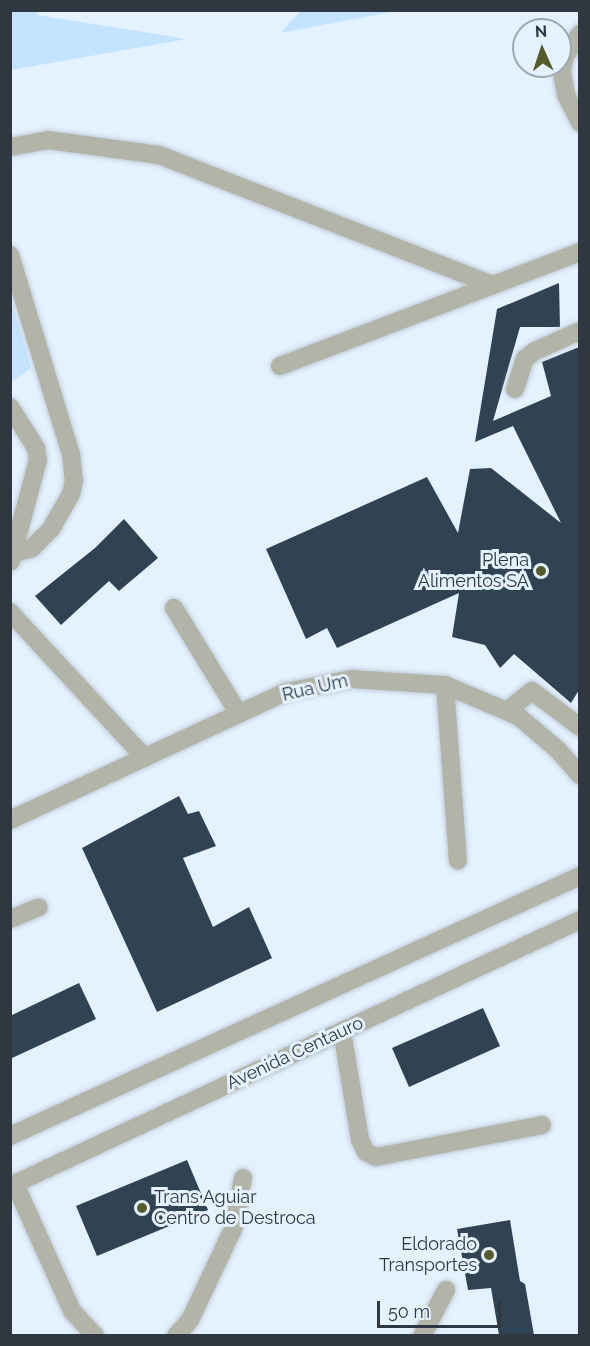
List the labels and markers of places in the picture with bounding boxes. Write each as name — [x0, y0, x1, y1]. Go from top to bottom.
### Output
place label: Plena Alimentos SA — [418, 550, 529, 592]
marker: Plena Alimentos SA — [534, 564, 548, 578]
place label: Trans Aguiar Centro de Destroca — [154, 1187, 316, 1230]
marker: Trans Aguiar Centro de Destroca — [135, 1201, 149, 1215]
place label: Eldorado Transportes — [379, 1234, 477, 1276]
marker: Eldorado Transportes — [482, 1248, 496, 1262]

